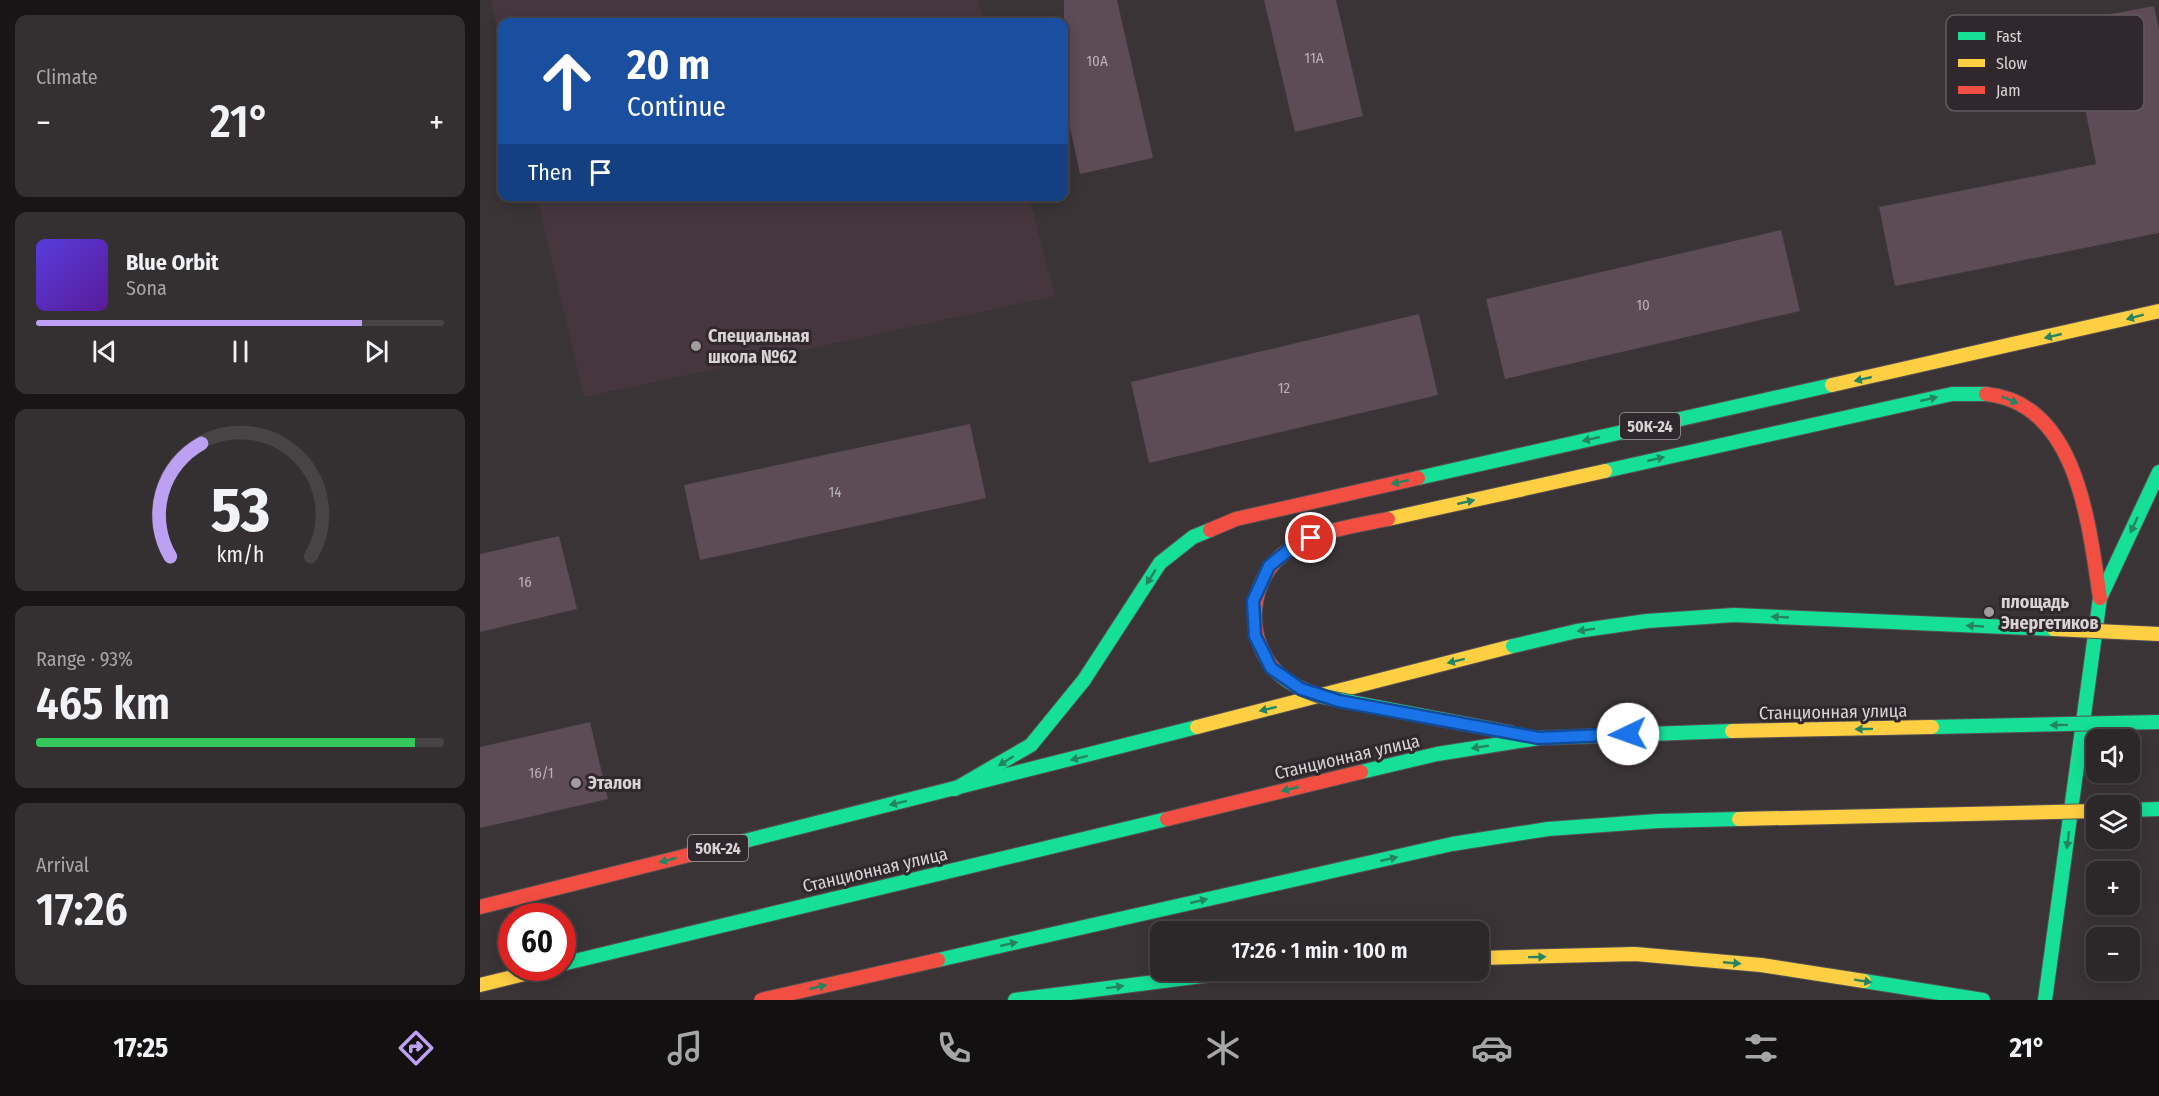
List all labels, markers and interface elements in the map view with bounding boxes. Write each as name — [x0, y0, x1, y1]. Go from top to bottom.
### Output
legend — [1946, 15, 2144, 111]
text: Fast — [1996, 27, 2023, 46]
text: 20 m — [627, 40, 710, 90]
icon: ahead — [528, 42, 606, 120]
house number: 11А — [1304, 49, 1324, 67]
house number: 10А — [1086, 52, 1108, 70]
text: Slow — [1996, 54, 2027, 73]
text: Climate — [36, 65, 98, 89]
text: Jam — [1996, 81, 2021, 100]
text: Continue — [627, 91, 726, 123]
text: 21° — [210, 95, 270, 149]
text: − — [36, 103, 51, 143]
text: + — [429, 103, 444, 143]
icon: arrive — [584, 156, 617, 189]
text: Then — [528, 159, 572, 186]
text: Blue Orbit — [126, 249, 219, 276]
text: Sona — [126, 276, 167, 300]
house number: 10 — [1636, 296, 1650, 314]
one-way arrow — [2126, 313, 2144, 322]
place label: Специальная школа №62 — [708, 325, 810, 368]
one-way arrow — [2044, 332, 2063, 342]
icon: previous — [88, 335, 121, 368]
icon: pause — [224, 335, 257, 368]
icon: next — [360, 335, 393, 368]
marker: Специальная школа №62 — [689, 339, 703, 353]
one-way arrow — [1854, 374, 1872, 384]
house number: 12 — [1278, 379, 1291, 397]
one-way arrow — [1920, 394, 1939, 403]
one-way arrow — [2001, 395, 2019, 405]
road number: 50К-24 — [1620, 413, 1680, 439]
one-way arrow — [1582, 435, 1600, 445]
one-way arrow — [1647, 454, 1666, 464]
text: 53 — [210, 473, 270, 548]
one-way arrow — [1391, 478, 1410, 487]
house number: 14 — [828, 483, 842, 501]
one-way arrow — [1457, 496, 1475, 506]
pin — [1285, 512, 1336, 563]
one-way arrow — [2130, 516, 2139, 533]
icon: arrive — [1294, 521, 1327, 554]
text: km/h — [216, 542, 264, 568]
one-way arrow — [1145, 568, 1156, 585]
house number: 16 — [518, 573, 532, 591]
place label: площадь Энергетиков — [2001, 591, 2099, 634]
marker: площадь Энергетиков — [1982, 605, 1996, 619]
one-way arrow — [1770, 613, 1789, 622]
one-way arrow — [1965, 622, 1984, 631]
one-way arrow — [1576, 626, 1595, 635]
text: Range · 93% — [36, 647, 133, 671]
one-way arrow — [1447, 656, 1466, 666]
text: 465 km — [36, 677, 170, 731]
street label: Станционная улица — [1759, 700, 1907, 724]
position arrow — [1596, 702, 1660, 766]
one-way arrow — [1258, 705, 1277, 715]
one-way arrow — [2049, 720, 2068, 729]
one-way arrow — [1854, 725, 1873, 734]
map controls — [2086, 729, 2140, 981]
button: sound — [2086, 729, 2140, 783]
street label: Станционная улица — [1272, 730, 1422, 784]
one-way arrow — [1471, 743, 1490, 752]
one-way arrow — [1069, 753, 1088, 763]
one-way arrow — [998, 756, 1014, 767]
house number: 16/1 — [529, 764, 553, 782]
place label: Эталон — [588, 772, 641, 794]
marker: Эталон — [569, 776, 583, 790]
one-way arrow — [1281, 785, 1299, 795]
button: layers — [2086, 795, 2140, 849]
one-way arrow — [889, 799, 908, 809]
one-way arrow — [2063, 830, 2073, 849]
road number: 50К-24 — [688, 835, 748, 861]
street label: Станционная улица — [800, 843, 950, 897]
text: Arrival — [36, 853, 89, 877]
one-way arrow — [1380, 853, 1398, 863]
one-way arrow — [659, 856, 677, 866]
button: + — [2086, 861, 2140, 915]
text: 17:26 — [36, 883, 128, 937]
one-way arrow — [1190, 896, 1208, 906]
speed limit sign: 60 — [498, 903, 576, 981]
button: − — [2086, 927, 2140, 981]
text: 17:26 · 1 min · 100 m — [1231, 937, 1408, 964]
one-way arrow — [999, 939, 1018, 948]
one-way arrow — [1528, 952, 1547, 962]
one-way arrow — [1723, 958, 1742, 968]
one-way arrow — [1853, 977, 1872, 986]
one-way arrow — [809, 982, 828, 991]
one-way arrow — [1106, 983, 1125, 992]
icon: directions — [395, 1027, 437, 1069]
icon: music — [664, 1027, 706, 1069]
icon: phone — [933, 1027, 975, 1069]
icon: climate — [1202, 1027, 1244, 1069]
icon: car — [1471, 1027, 1513, 1069]
icon: filters — [1740, 1027, 1782, 1069]
text: 17:25 — [114, 1032, 168, 1064]
text: 21° — [2009, 1032, 2045, 1064]

